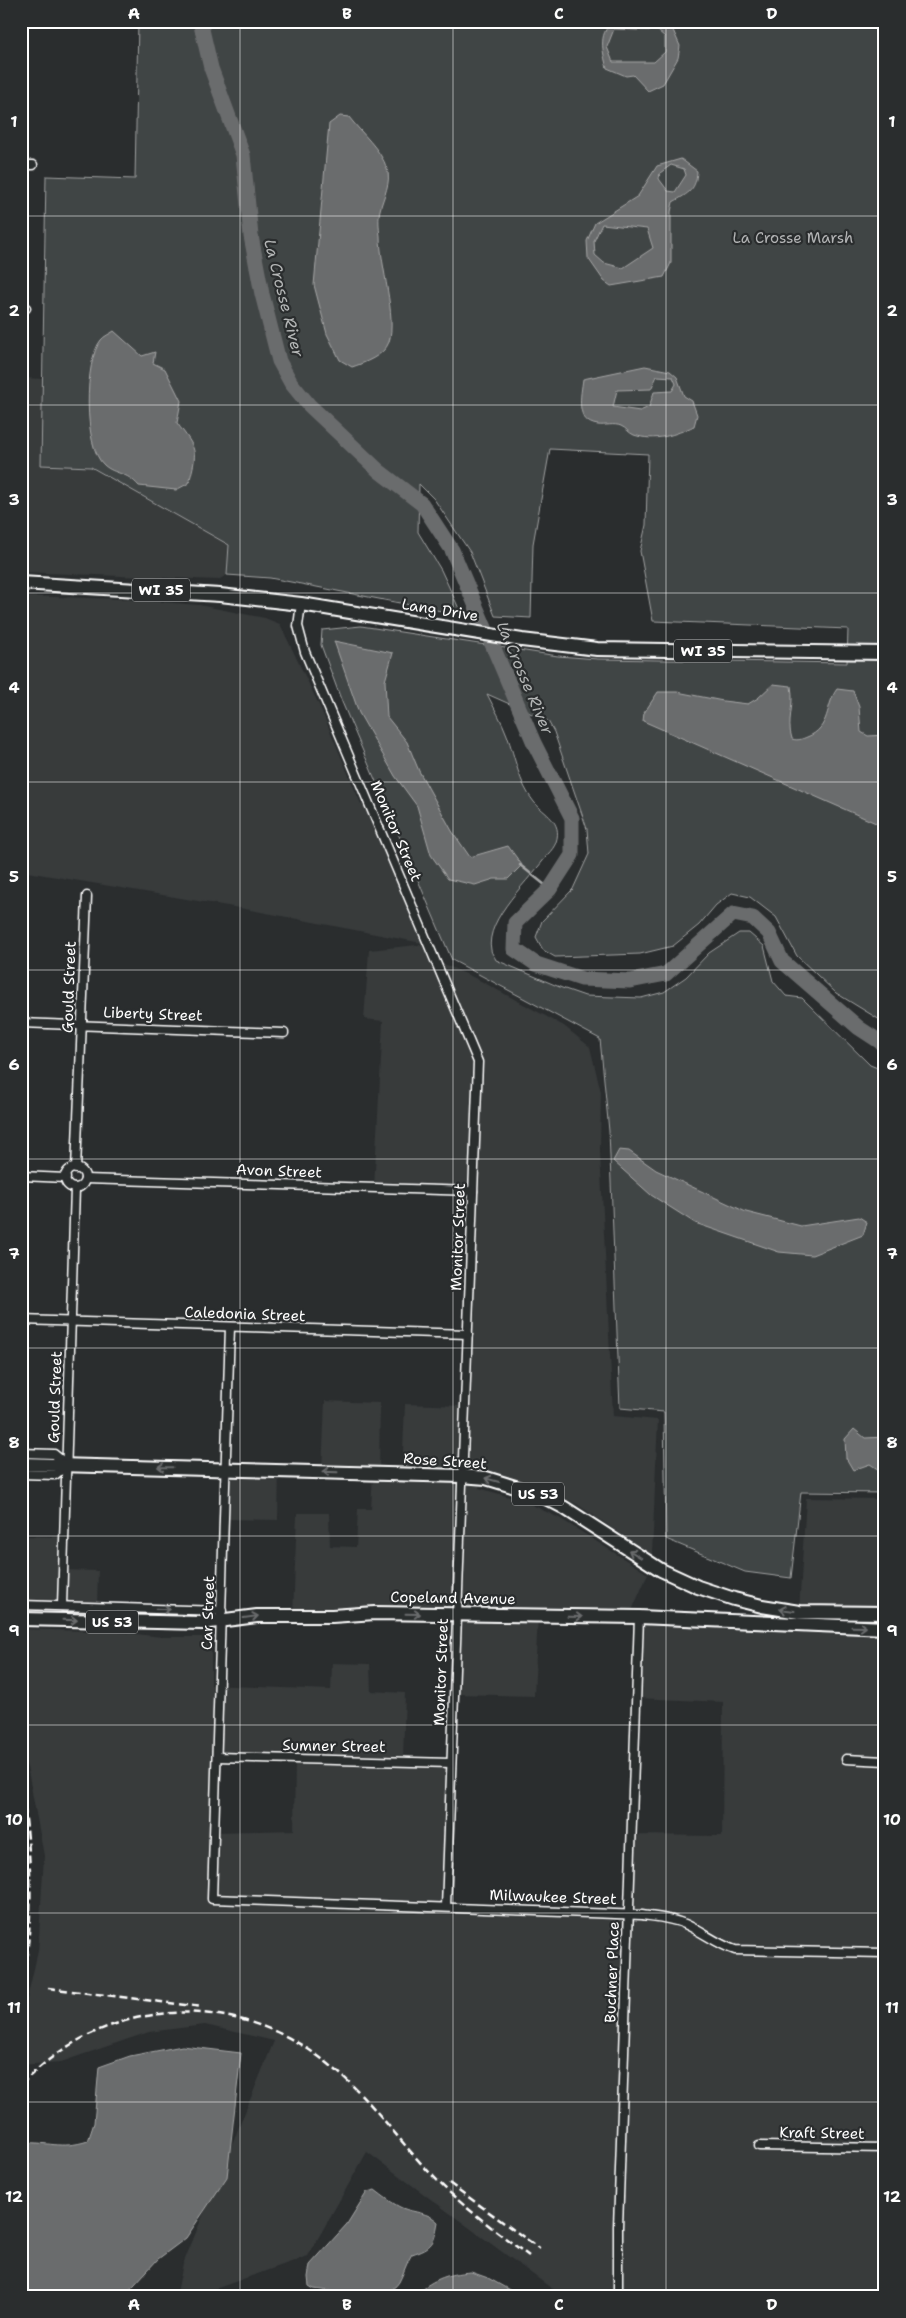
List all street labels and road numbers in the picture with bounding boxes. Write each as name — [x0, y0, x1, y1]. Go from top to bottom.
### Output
road number: WI 35 — [132, 578, 190, 602]
street label: Lang Drive — [400, 594, 480, 626]
road number: WI 35 — [674, 640, 732, 662]
street label: Monitor Street — [366, 777, 426, 885]
street label: Gould Street — [57, 941, 81, 1033]
street label: Liberty Street — [103, 1002, 203, 1026]
street label: Avon Street — [236, 1160, 322, 1182]
street label: Monitor Street — [446, 1183, 470, 1291]
street label: Caledonia Street — [184, 1302, 306, 1326]
street label: Gould Street — [43, 1351, 67, 1443]
street label: Rose Street — [403, 1448, 487, 1474]
road number: US 53 — [512, 1482, 564, 1506]
street label: Car Street — [197, 1575, 219, 1651]
street label: Copeland Avenue — [390, 1587, 516, 1609]
road number: US 53 — [86, 1610, 138, 1634]
street label: Monitor Street — [429, 1618, 453, 1726]
street label: Sumner Street — [282, 1735, 386, 1757]
street label: Milwaukee Street — [489, 1885, 617, 1909]
street label: Buchner Place — [600, 1921, 624, 2023]
street label: Kraft Street — [779, 2122, 865, 2144]

